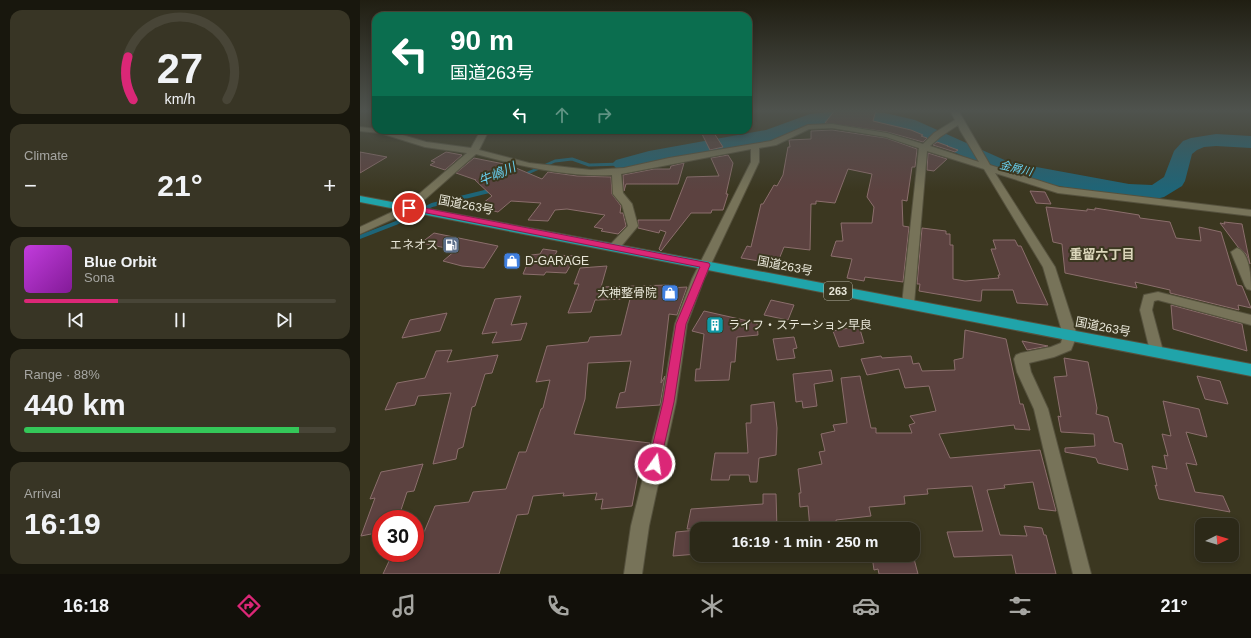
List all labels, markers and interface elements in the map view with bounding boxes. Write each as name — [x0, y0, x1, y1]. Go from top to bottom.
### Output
text: 90 m — [450, 25, 514, 56]
icon: left — [384, 28, 436, 80]
text: 27 — [157, 45, 203, 92]
text: 国道263号 — [450, 63, 534, 83]
text: km/h — [165, 91, 196, 107]
icon: left — [509, 104, 531, 126]
icon: ahead — [551, 104, 573, 126]
icon: right — [593, 104, 615, 126]
text: Climate — [24, 148, 68, 163]
water label: 牛嶋川 — [476, 158, 520, 189]
water label: 金屑川 — [999, 158, 1034, 178]
text: 21° — [157, 169, 203, 202]
text: − — [24, 173, 37, 198]
text: + — [323, 173, 336, 198]
pin — [392, 191, 426, 225]
street label: 国道263号 — [437, 193, 495, 217]
icon: arrive — [398, 197, 420, 219]
fuel station icon: エネオス — [441, 235, 461, 255]
place label: エネオス — [390, 238, 438, 252]
district label: 重留六丁目 — [1069, 247, 1135, 262]
shop icon: D-GARAGE — [502, 251, 522, 271]
text: Blue Orbit — [84, 253, 157, 270]
place label: D-GARAGE — [525, 254, 589, 268]
street label: 国道263号 — [756, 254, 814, 278]
text: Sona — [84, 270, 114, 285]
road number: 263 — [824, 282, 852, 300]
shop icon: 大神整骨院 — [660, 283, 680, 303]
place label: 大神整骨院 — [597, 286, 657, 300]
icon: previous — [65, 309, 87, 331]
icon: pause — [169, 309, 191, 331]
icon: next — [273, 309, 295, 331]
building icon: ライフ・ステーション早良 — [705, 315, 725, 335]
street label: 国道263号 — [1074, 315, 1132, 339]
place label: ライフ・ステーション早良 — [728, 318, 872, 332]
text: Range · 88% — [24, 367, 100, 382]
text: 440 km — [24, 388, 126, 421]
position arrow — [634, 443, 676, 485]
text: Arrival — [24, 486, 61, 501]
text: 16:19 — [24, 507, 101, 540]
speed limit sign: 30 — [372, 510, 424, 562]
north arrow — [1195, 518, 1239, 562]
map controls — [1195, 518, 1239, 562]
text: 16:19 · 1 min · 250 m — [732, 533, 878, 550]
icon: directions — [235, 592, 263, 620]
icon: music — [390, 592, 418, 620]
icon: phone — [544, 592, 572, 620]
icon: climate — [698, 592, 726, 620]
icon: car — [852, 592, 880, 620]
icon: filters — [1006, 592, 1034, 620]
text: 16:18 — [63, 596, 109, 616]
text: 21° — [1161, 596, 1188, 616]

